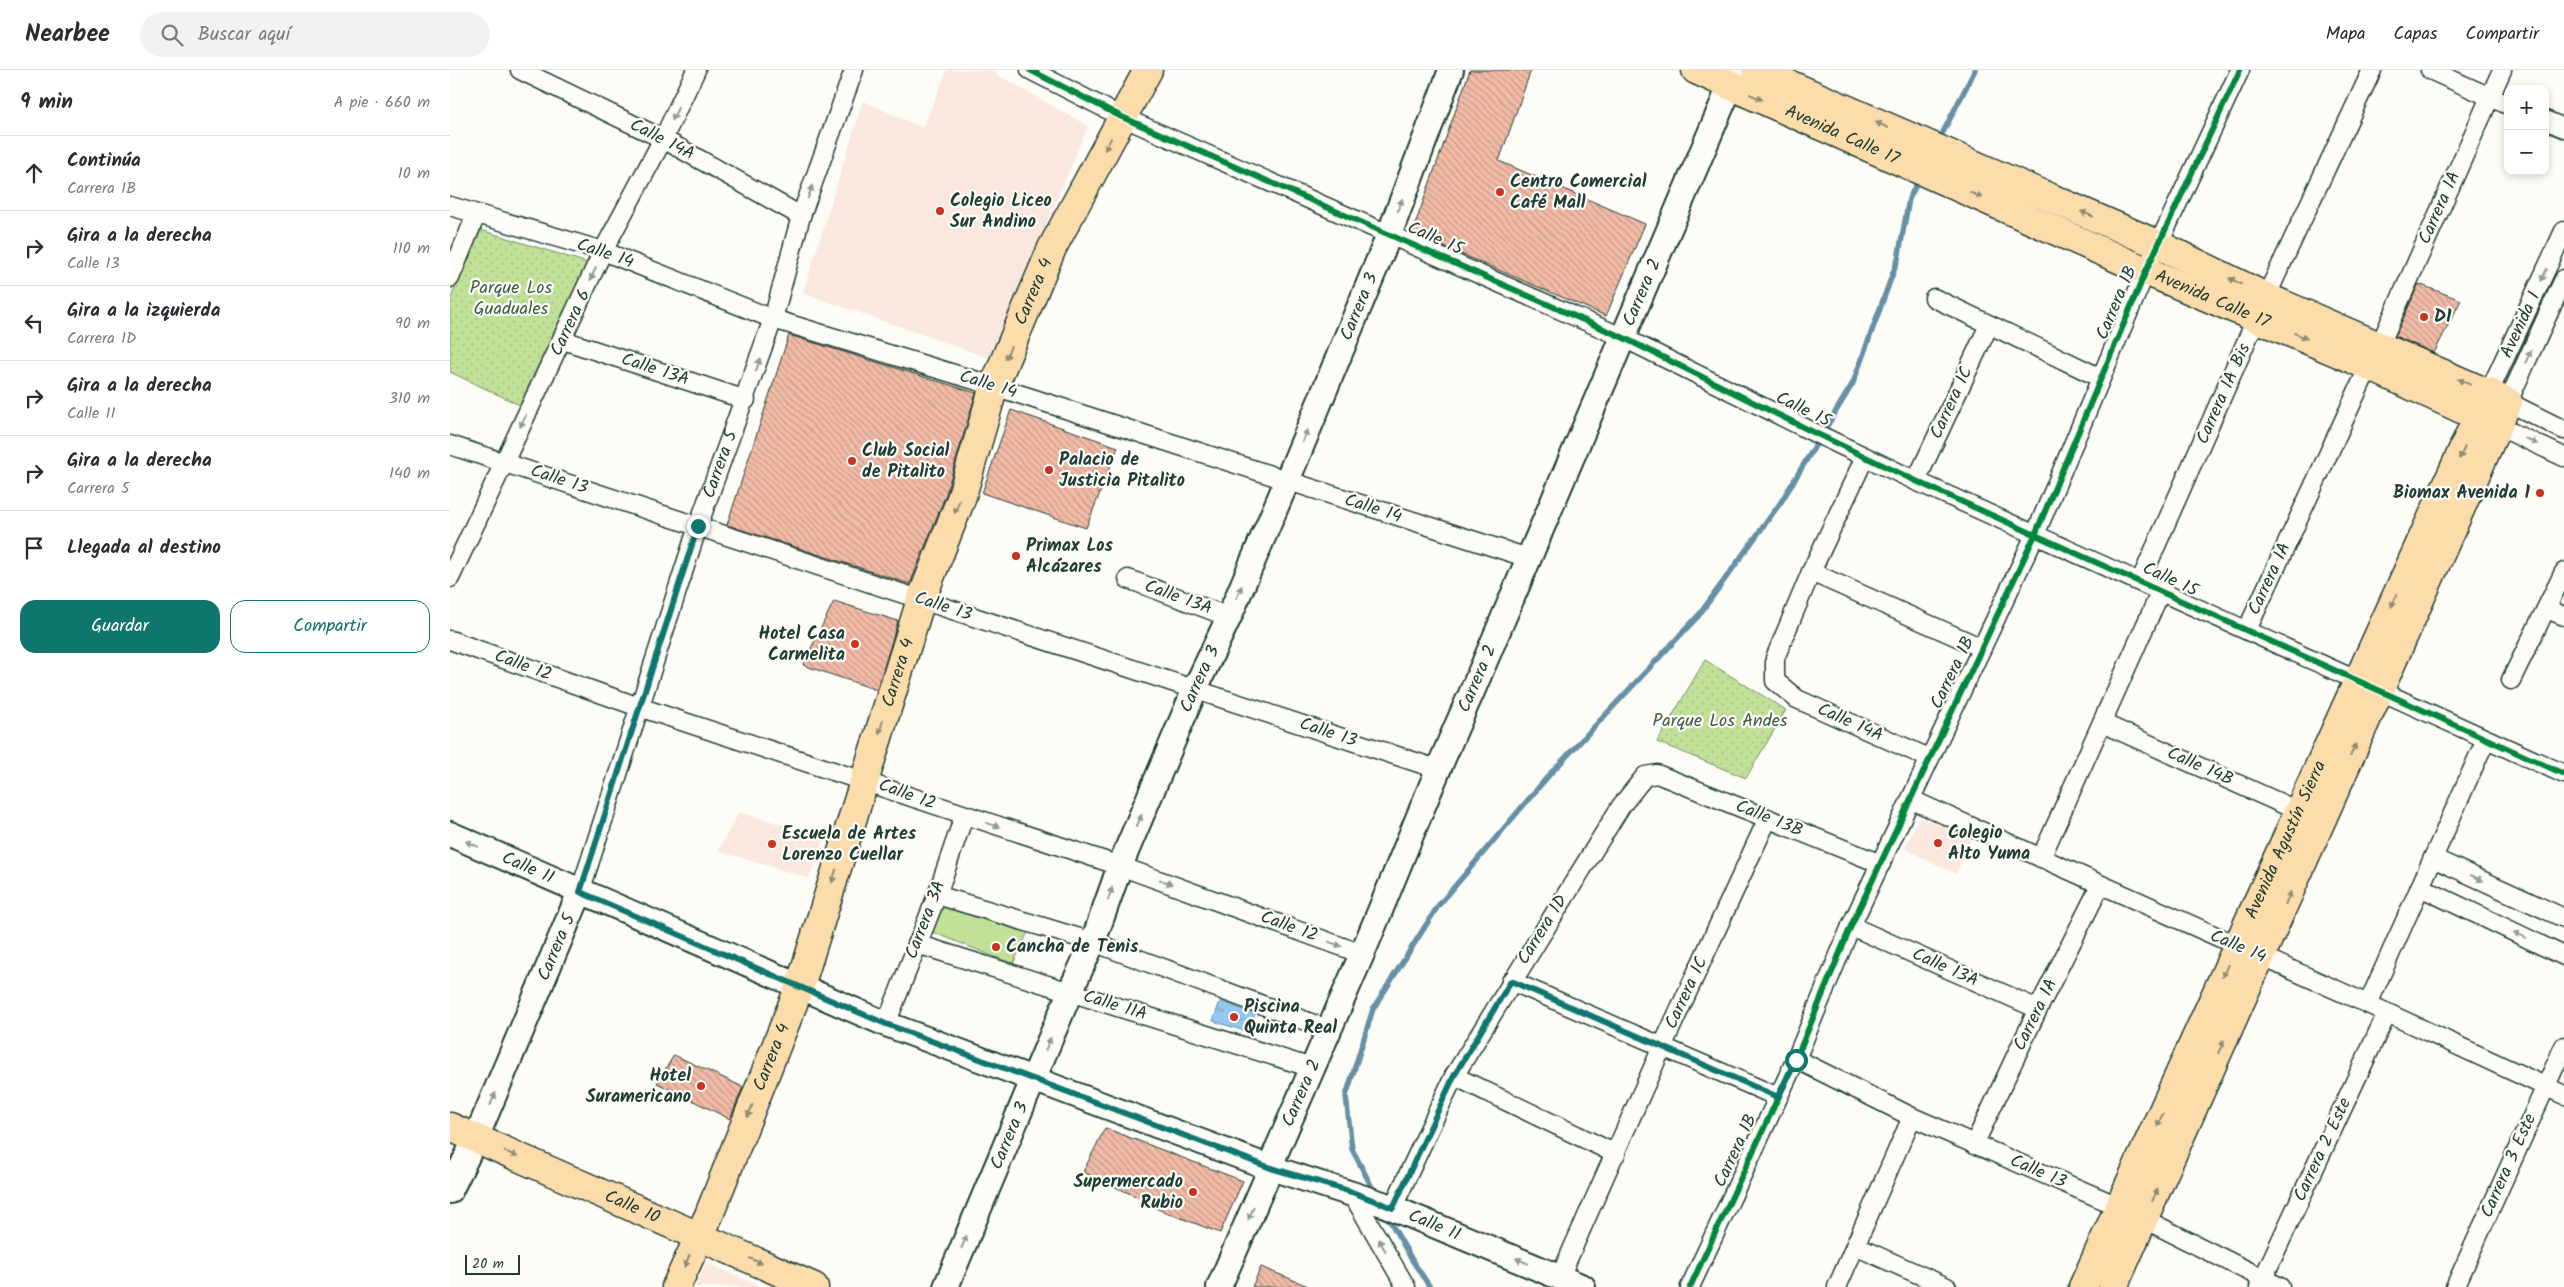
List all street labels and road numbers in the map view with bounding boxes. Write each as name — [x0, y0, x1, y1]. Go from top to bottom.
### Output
street label: Avenida Calle 17 — [1780, 97, 1905, 174]
street label: Calle 14A — [624, 111, 700, 169]
street label: Carrera 1A — [2411, 167, 2469, 249]
street label: Calle 15 — [1402, 214, 1469, 265]
street label: Calle 14 — [572, 231, 638, 277]
street label: Carrera 4 — [1007, 253, 1061, 330]
street label: Carrera 2 — [1615, 254, 1670, 331]
street label: Carrera 1B — [2088, 261, 2146, 345]
street label: Avenida Calle 17 — [2150, 262, 2275, 337]
street label: Carrera 3 — [1332, 268, 1386, 345]
street label: Carrera 6 — [543, 285, 599, 361]
street label: Avenida 1 — [2493, 287, 2549, 363]
street label: Carrera 1A Bis — [2189, 338, 2259, 449]
street label: Calle 13A — [617, 345, 693, 395]
street label: Carrera 1C — [1923, 362, 1981, 444]
street label: Calle 14 — [956, 363, 1020, 408]
street label: Calle 15 — [1770, 384, 1837, 436]
street label: Carrera 5 — [695, 425, 746, 503]
street label: Calle 13 — [526, 457, 592, 503]
street label: Calle 14 — [1340, 486, 1406, 532]
street label: Carrera 1A — [2240, 538, 2300, 620]
street label: Calle 15 — [2137, 554, 2204, 606]
street label: Calle 13A — [1140, 572, 1216, 624]
street label: Calle 13 — [910, 584, 976, 630]
street label: Carrera 1B — [1923, 632, 1983, 714]
street label: Carrera 4 — [874, 634, 923, 711]
street label: Carrera 2 — [1450, 640, 1505, 717]
street label: Carrera 3 — [1172, 641, 1228, 717]
street label: Calle 12 — [490, 642, 556, 690]
street label: Calle 14A — [1812, 696, 1888, 750]
street label: Calle 13 — [1295, 710, 1361, 756]
street label: Calle 14B — [2162, 739, 2238, 795]
street label: Avenida Agustín Sierra — [2237, 756, 2334, 924]
street label: Calle 12 — [874, 771, 940, 819]
street label: Calle 13B — [1731, 792, 1807, 846]
street label: Calle 11 — [497, 844, 559, 892]
street label: Carrera 3A — [898, 876, 954, 964]
street label: Carrera 1D — [1510, 889, 1576, 971]
street label: Calle 12 — [1256, 903, 1322, 951]
street label: Carrera 5 — [529, 908, 584, 986]
street label: Calle 14 — [2205, 922, 2271, 972]
street label: Calle 13A — [1907, 940, 1983, 996]
street label: Carrera 1C — [1658, 952, 1716, 1034]
street label: Carrera 1A — [2006, 974, 2066, 1056]
street label: Calle 11A — [1079, 983, 1151, 1029]
street label: Carrera 4 — [745, 1019, 798, 1095]
street label: Carrera 2 — [1274, 1054, 1329, 1132]
street label: Carrera 2 Este — [2286, 1093, 2360, 1207]
street label: Carrera 3 — [982, 1097, 1037, 1174]
street label: Carrera 3 Este — [2473, 1109, 2545, 1223]
street label: Carrera 1B — [1706, 1110, 1766, 1192]
street label: Calle 13 — [2005, 1147, 2071, 1197]
street label: Calle 10 — [600, 1182, 665, 1232]
street label: Calle 11 — [1404, 1201, 1465, 1249]

